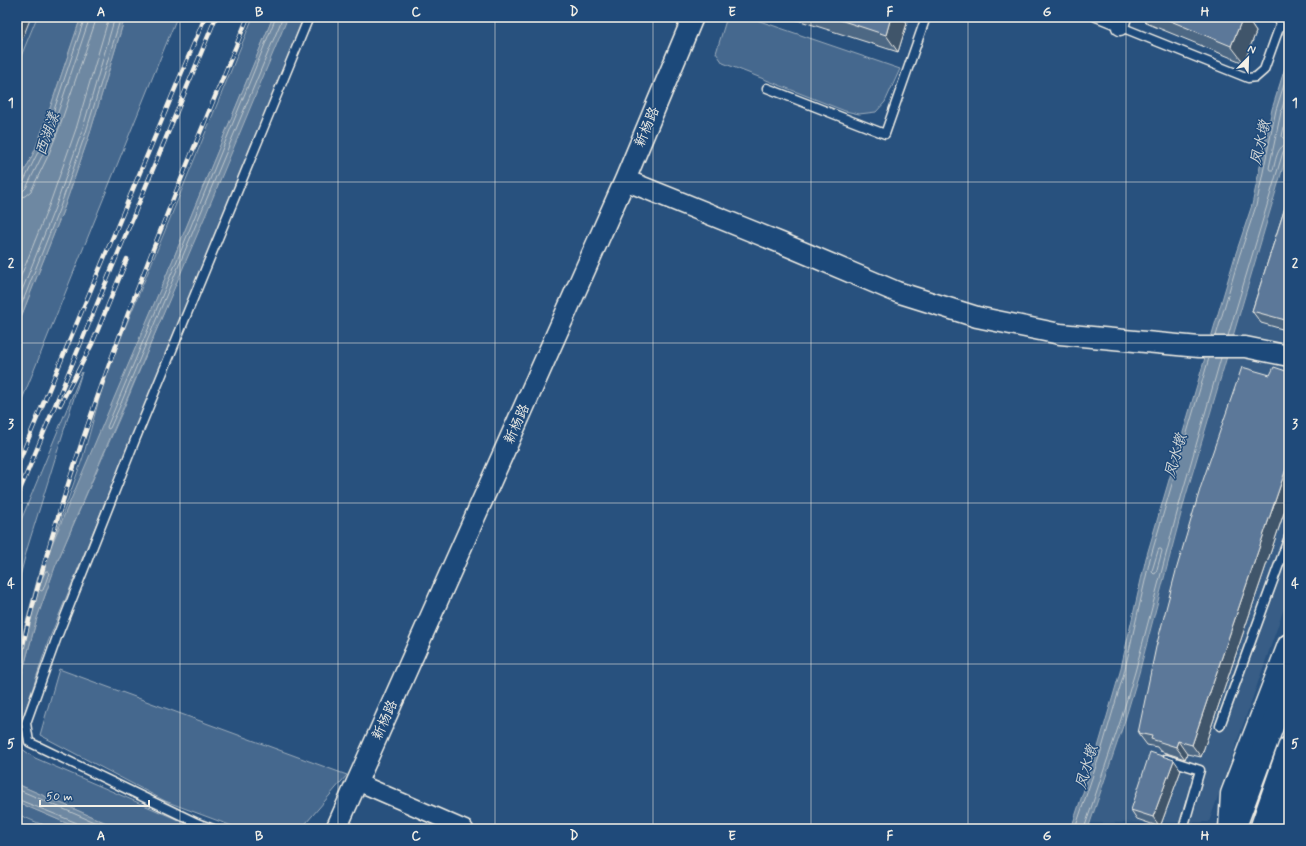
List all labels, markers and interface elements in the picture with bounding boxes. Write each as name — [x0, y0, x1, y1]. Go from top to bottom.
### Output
text: A — [97, 4, 105, 21]
text: B — [255, 4, 264, 21]
text: C — [411, 4, 421, 21]
text: D — [570, 4, 579, 21]
text: E — [728, 4, 736, 21]
text: F — [887, 4, 894, 21]
text: G — [1043, 4, 1052, 21]
text: H — [1201, 4, 1210, 21]
north arrow — [1228, 38, 1268, 78]
text: N — [1245, 42, 1258, 58]
text: 1 — [8, 95, 14, 112]
text: 1 — [1292, 95, 1298, 112]
street label: 新杨路 — [631, 104, 663, 150]
water label: 西湖漾 — [31, 109, 65, 159]
water label: 凤水墩 — [1246, 117, 1276, 167]
text: 2 — [8, 255, 15, 272]
text: 2 — [1292, 255, 1299, 272]
street label: 新杨路 — [500, 401, 534, 447]
text: 3 — [8, 416, 14, 433]
text: 3 — [1292, 416, 1298, 433]
water label: 凤水墩 — [1160, 430, 1192, 480]
text: 4 — [7, 576, 15, 593]
text: 4 — [1291, 576, 1299, 593]
street label: 新杨路 — [368, 697, 402, 743]
text: 5 — [7, 736, 15, 753]
text: 5 — [1291, 736, 1299, 753]
water label: 凤水墩 — [1071, 741, 1103, 791]
scale bar — [40, 782, 149, 808]
text: 50 m — [46, 789, 73, 805]
text: A — [97, 828, 105, 845]
text: B — [255, 828, 264, 845]
text: C — [411, 828, 421, 845]
text: D — [570, 828, 579, 845]
text: E — [728, 828, 736, 845]
text: F — [887, 828, 894, 845]
text: G — [1043, 828, 1052, 845]
text: H — [1201, 828, 1210, 845]

